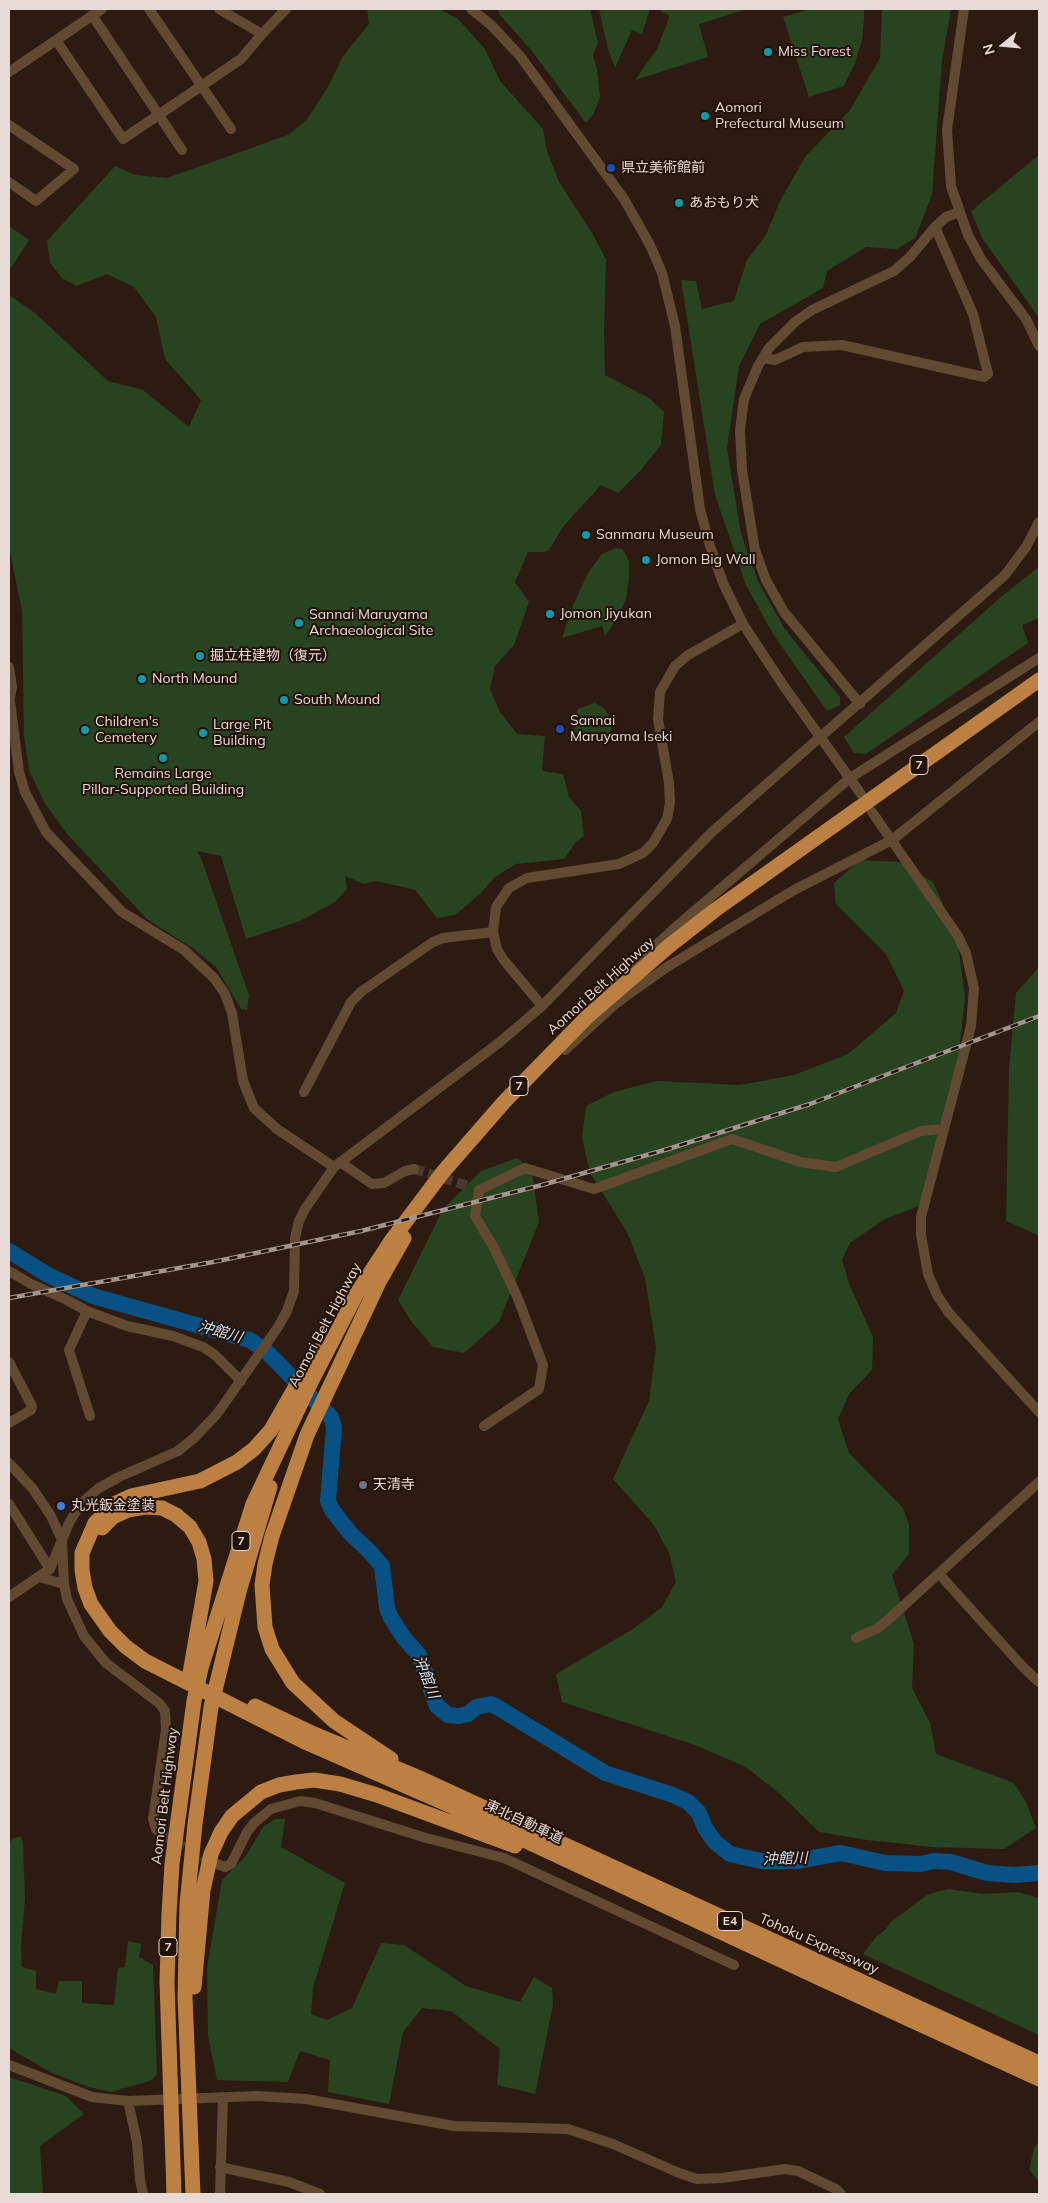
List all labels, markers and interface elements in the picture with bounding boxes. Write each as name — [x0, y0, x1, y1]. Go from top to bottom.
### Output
north arrow — [978, 20, 1028, 70]
text: N — [979, 42, 999, 57]
place label: Miss Forest — [778, 44, 851, 60]
marker: Miss Forest — [762, 46, 774, 58]
place label: Aomori Prefectural Museum — [715, 100, 844, 132]
marker: Aomori Prefectural Museum — [699, 110, 711, 122]
place label: 県立美術館前 — [621, 160, 705, 176]
marker: 県立美術館前 — [605, 162, 617, 174]
place label: あおもり犬 — [689, 195, 759, 211]
marker: あおもり犬 — [673, 197, 685, 209]
place label: Sanmaru Museum — [596, 527, 714, 543]
marker: Sanmaru Museum — [580, 529, 592, 541]
place label: Jomon Big Wall — [656, 552, 756, 568]
marker: Jomon Big Wall — [640, 554, 652, 566]
place label: Jomon Jiyukan — [560, 606, 652, 622]
place label: Sannai Maruyama Archaeological Site — [309, 607, 433, 640]
marker: Jomon Jiyukan — [544, 608, 556, 620]
marker: Sannai Maruyama Archaeological Site — [293, 617, 305, 629]
place label: 掘立柱建物（復元） — [210, 648, 336, 664]
marker: 掘立柱建物（復元） — [194, 650, 206, 662]
place label: North Mound — [152, 671, 237, 687]
marker: North Mound — [136, 673, 148, 685]
place label: South Mound — [294, 692, 380, 708]
marker: South Mound — [278, 694, 290, 706]
place label: Sannai Maruyama Iseki — [570, 713, 672, 746]
place label: Children's Cemetery — [95, 714, 159, 746]
place label: Large Pit Building — [213, 717, 271, 750]
marker: Sannai Maruyama Iseki — [554, 723, 566, 735]
marker: Children's Cemetery — [79, 724, 91, 736]
marker: Large Pit Building — [197, 727, 209, 739]
marker: Remains Large Pillar-Supported Building — [157, 752, 169, 764]
road number: 7 — [910, 756, 928, 774]
place label: Remains Large Pillar-Supported Building — [82, 766, 244, 799]
street label: Aomori Belt Highway — [544, 934, 658, 1038]
road number: 7 — [510, 1076, 528, 1096]
street label: Aomori Belt Highway — [285, 1260, 365, 1390]
water label: 沖館川 — [196, 1317, 244, 1347]
place label: 天清寺 — [373, 1477, 415, 1493]
marker: 天清寺 — [357, 1479, 369, 1491]
place label: 丸光鈑金塗装 — [71, 1498, 155, 1514]
marker: 丸光鈑金塗装 — [55, 1500, 67, 1512]
road number: 7 — [232, 1532, 250, 1550]
water label: 沖館川 — [409, 1653, 443, 1701]
street label: Aomori Belt Highway — [148, 1726, 182, 1866]
street label: 東北自動車道 — [482, 1797, 566, 1847]
water label: 沖館川 — [762, 1849, 808, 1869]
street label: Tohoku Expressway — [757, 1910, 881, 1978]
road number: E4 — [718, 1912, 742, 1930]
road number: 7 — [159, 1938, 177, 1956]

